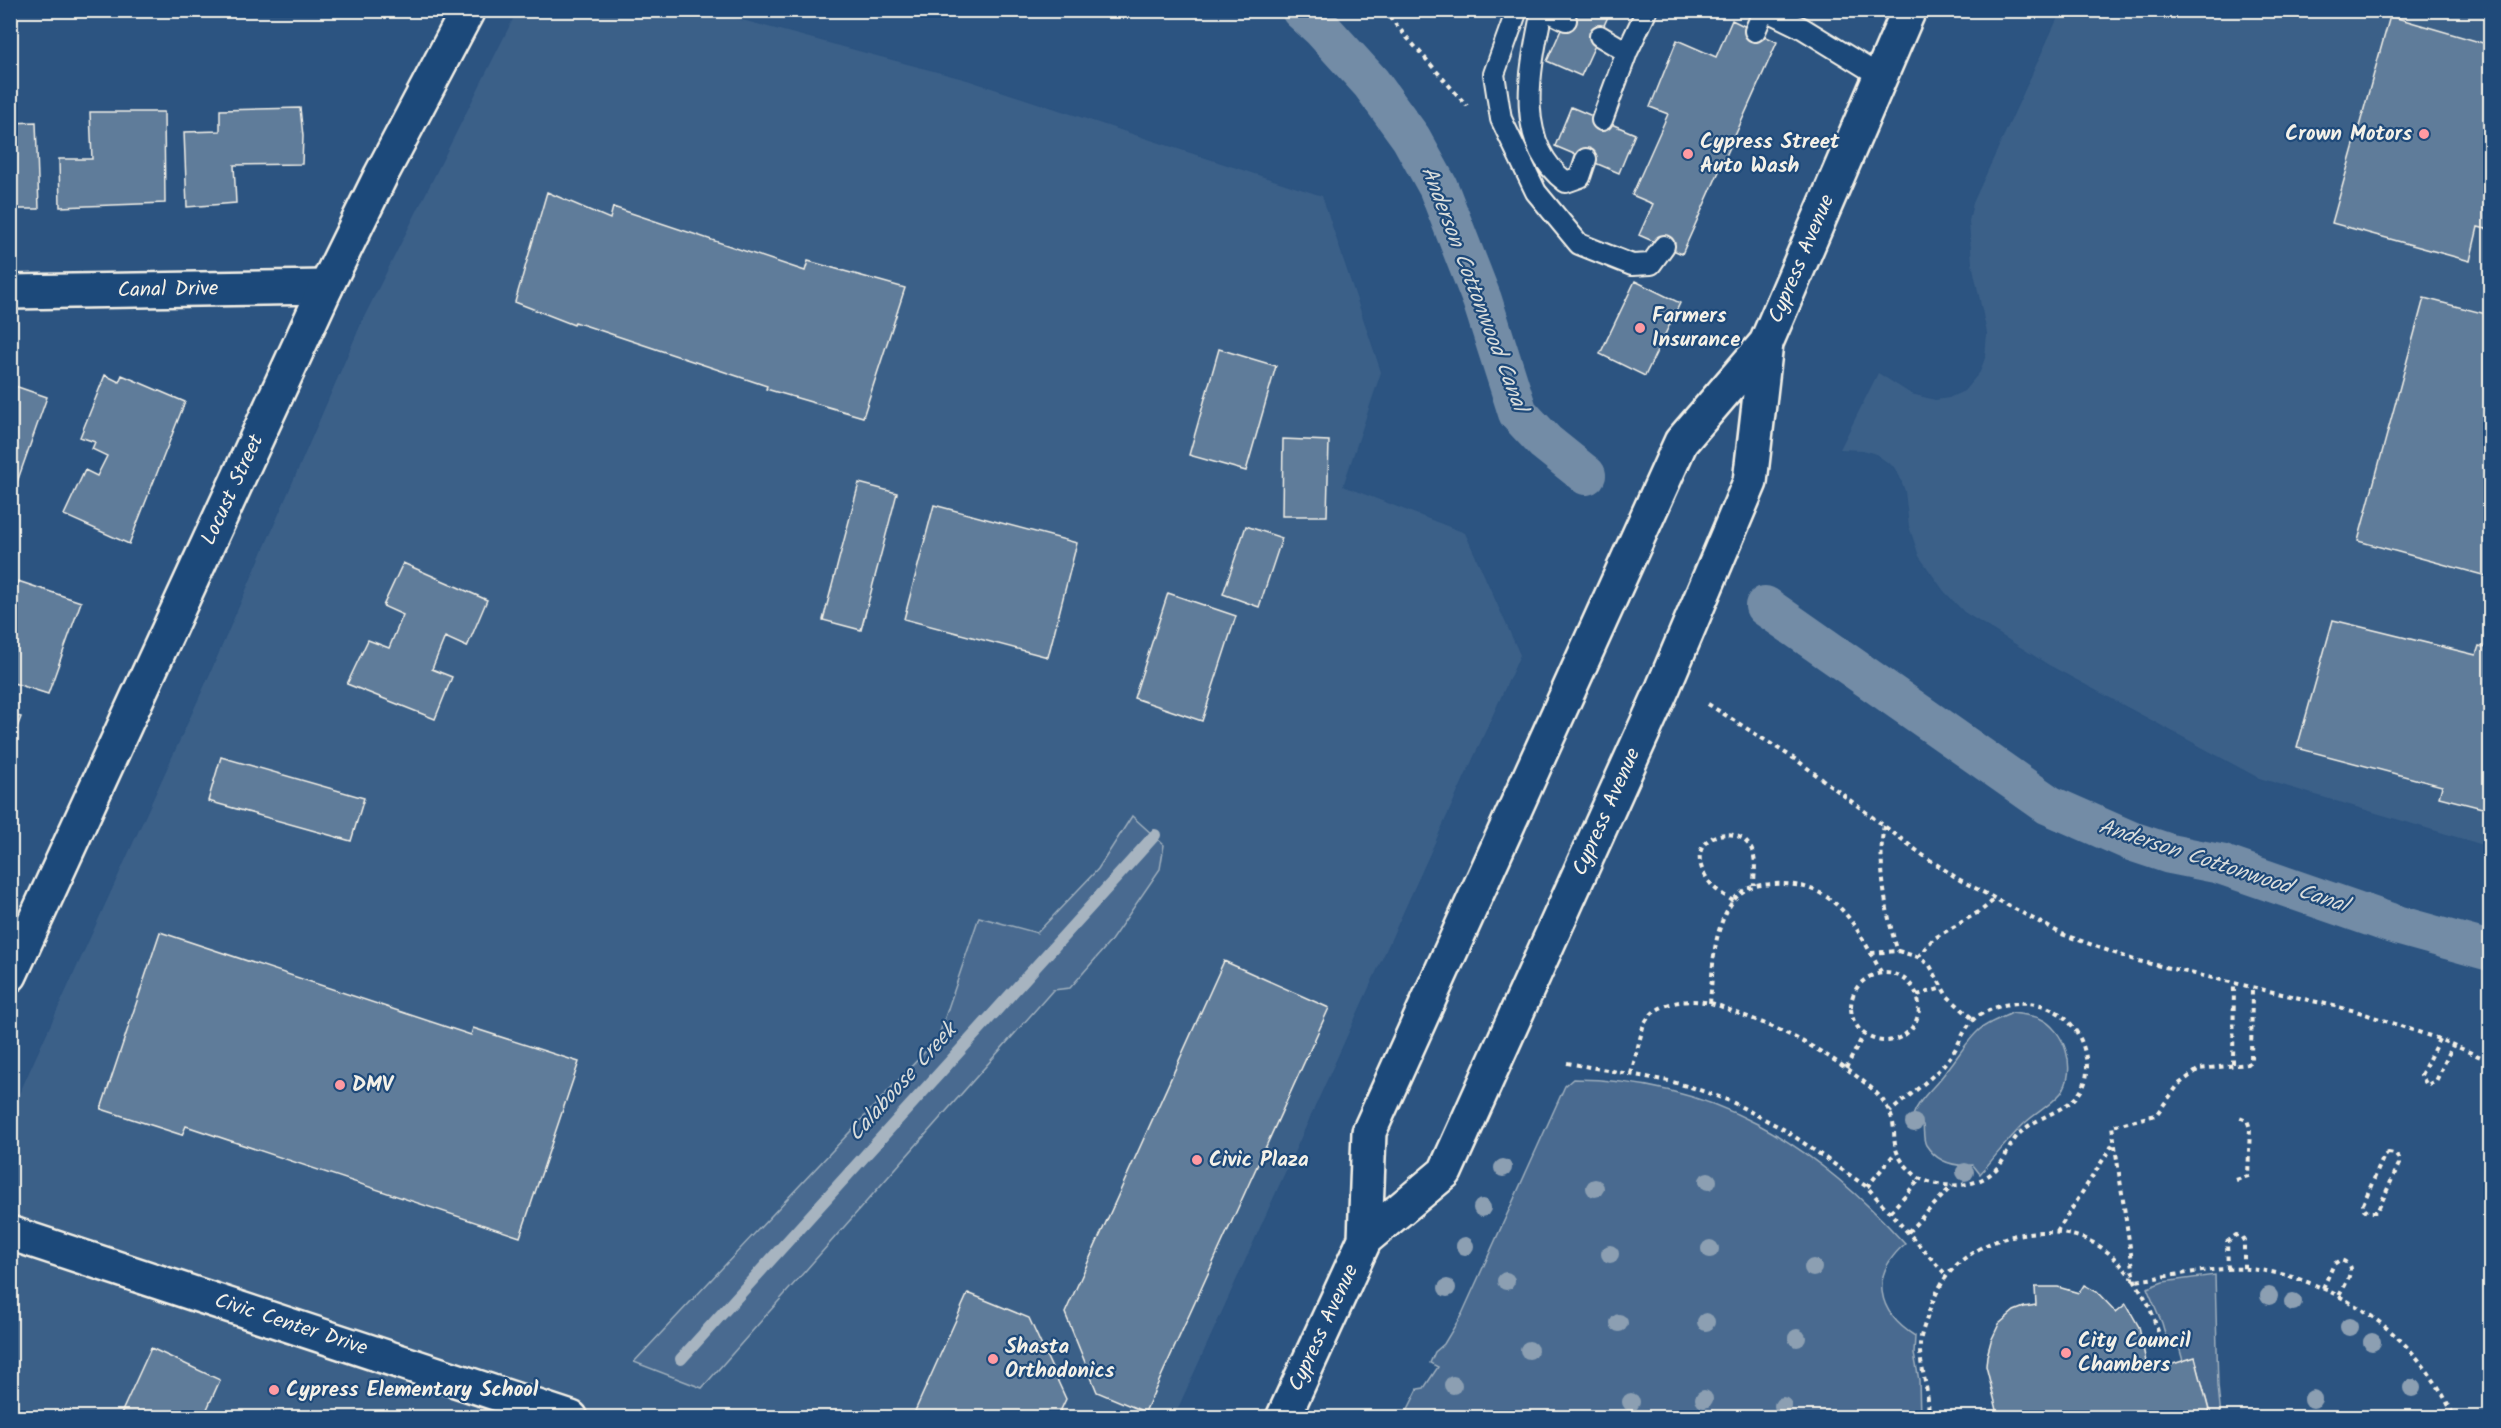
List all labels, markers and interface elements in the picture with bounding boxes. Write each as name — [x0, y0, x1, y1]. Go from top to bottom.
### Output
place label: Crown Motors — [2285, 118, 2412, 151]
place label: Cypress Street Auto Wash — [1700, 126, 1840, 183]
marker: Crown Motors — [2417, 127, 2431, 141]
marker: Cypress Street Auto Wash — [1681, 147, 1695, 161]
water label: Anderson Cottonwood Canal — [1410, 161, 1538, 421]
street label: Cypress Avenue — [1760, 189, 1844, 329]
street label: Canal Drive — [117, 273, 219, 307]
place label: Farmers Insurance — [1652, 300, 1741, 357]
marker: Farmers Insurance — [1633, 321, 1647, 335]
street label: Locust Street — [193, 428, 274, 551]
street label: Cypress Avenue — [1564, 742, 1650, 881]
water label: Anderson Cottonwood Canal — [2094, 810, 2357, 925]
water label: Calaboose Creek — [840, 1013, 968, 1150]
place label: DMV — [352, 1069, 395, 1102]
marker: DMV — [333, 1078, 347, 1092]
place label: Civic Plaza — [1209, 1144, 1309, 1177]
marker: Civic Plaza — [1190, 1153, 1204, 1167]
street label: Cypress Avenue — [1280, 1258, 1368, 1397]
street label: Civic Center Drive — [210, 1285, 372, 1365]
place label: City Council Chambers — [2078, 1325, 2191, 1382]
place label: Shasta Orthodonics — [1005, 1331, 1115, 1388]
marker: City Council Chambers — [2059, 1346, 2073, 1360]
marker: Shasta Orthodonics — [986, 1352, 1000, 1366]
place label: Cypress Elementary School — [286, 1374, 539, 1407]
marker: Cypress Elementary School — [267, 1383, 281, 1397]

